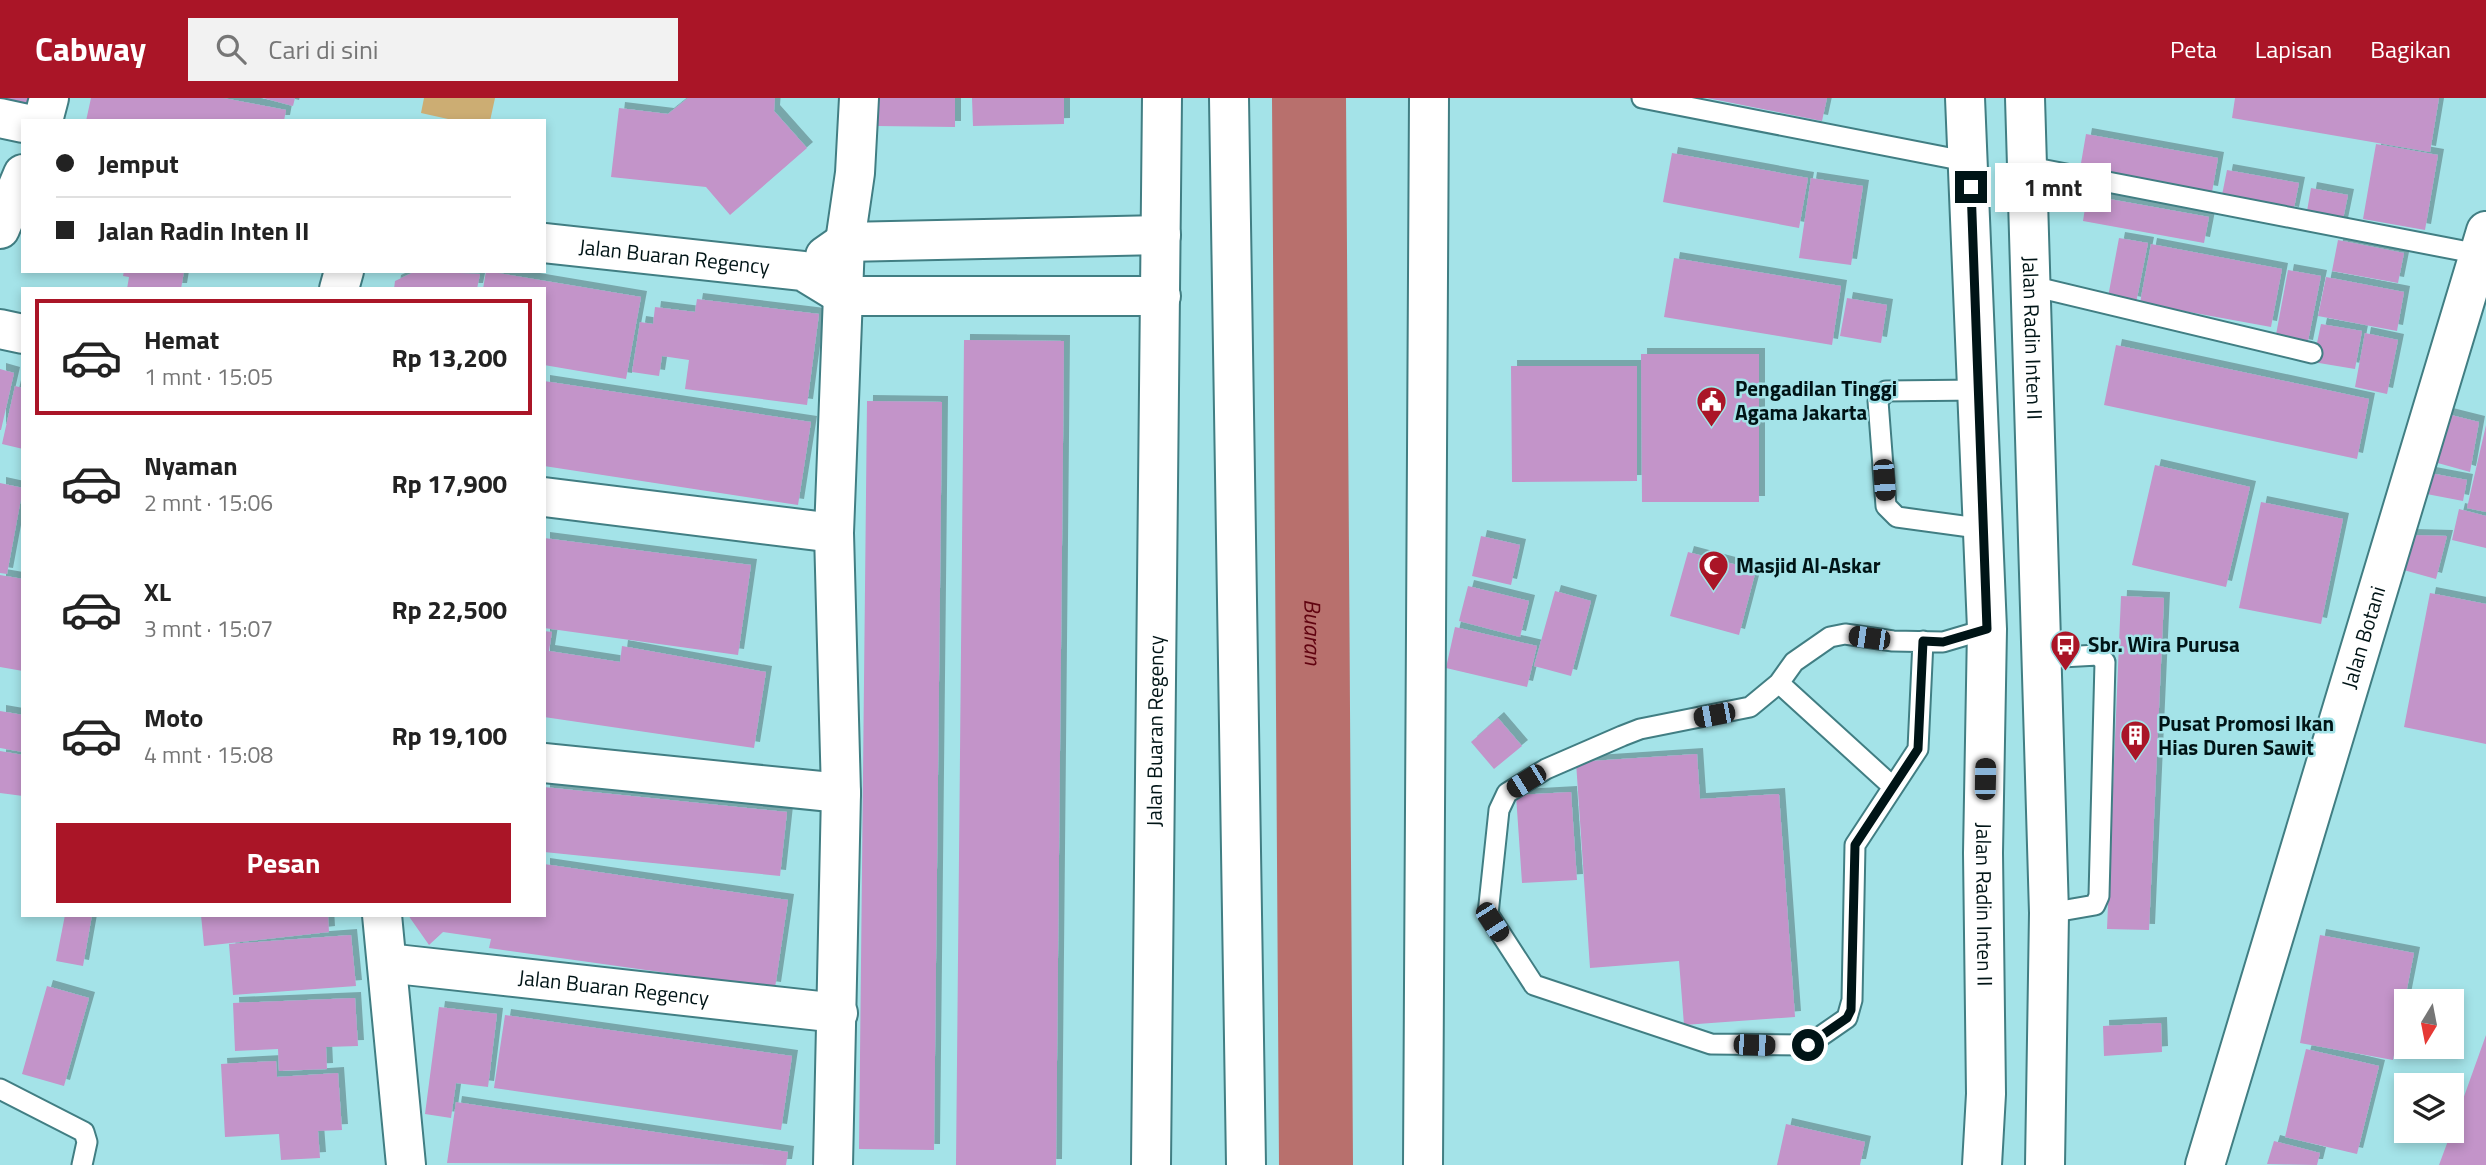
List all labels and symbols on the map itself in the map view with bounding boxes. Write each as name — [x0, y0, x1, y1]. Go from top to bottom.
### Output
callout: 1 mnt — [1996, 162, 2111, 212]
route end — [1955, 171, 1987, 203]
street label: Jalan Buaran Regency — [577, 230, 771, 282]
street label: Jalan Radin Inten II — [2015, 256, 2051, 420]
place label: Pengadilan Tinggi Agama Jakarta — [1735, 372, 1897, 428]
public building icon: Pengadilan Tinggi Agama Jakarta — [1695, 384, 1729, 428]
car — [1873, 458, 1896, 502]
mosque icon: Masjid Al-Askar — [1696, 549, 1730, 593]
place label: Masjid Al-Askar — [1736, 549, 1881, 581]
street label: Jalan Botani — [2332, 582, 2393, 692]
water label: Buaran — [1295, 599, 1331, 666]
car — [1847, 625, 1892, 651]
bus stop icon: Sbr. Wira Purusa — [2048, 628, 2082, 672]
place label: Sbr. Wira Purusa — [2088, 628, 2240, 660]
street label: Jalan Buaran Regency — [1137, 635, 1171, 827]
car — [1692, 701, 1737, 729]
place label: Pusat Promosi Ikan Hias Duren Sawit — [2158, 707, 2334, 763]
building icon: Pusat Promosi Ikan Hias Duren Sawit — [2118, 719, 2152, 763]
car — [1975, 758, 1996, 800]
car — [1503, 761, 1550, 801]
street label: Jalan Radin Inten II — [1968, 822, 2002, 986]
car — [1472, 899, 1513, 945]
street label: Jalan Buaran Regency — [517, 961, 711, 1014]
north arrow — [2394, 989, 2464, 1059]
route start — [1792, 1029, 1824, 1061]
car — [1733, 1034, 1776, 1056]

